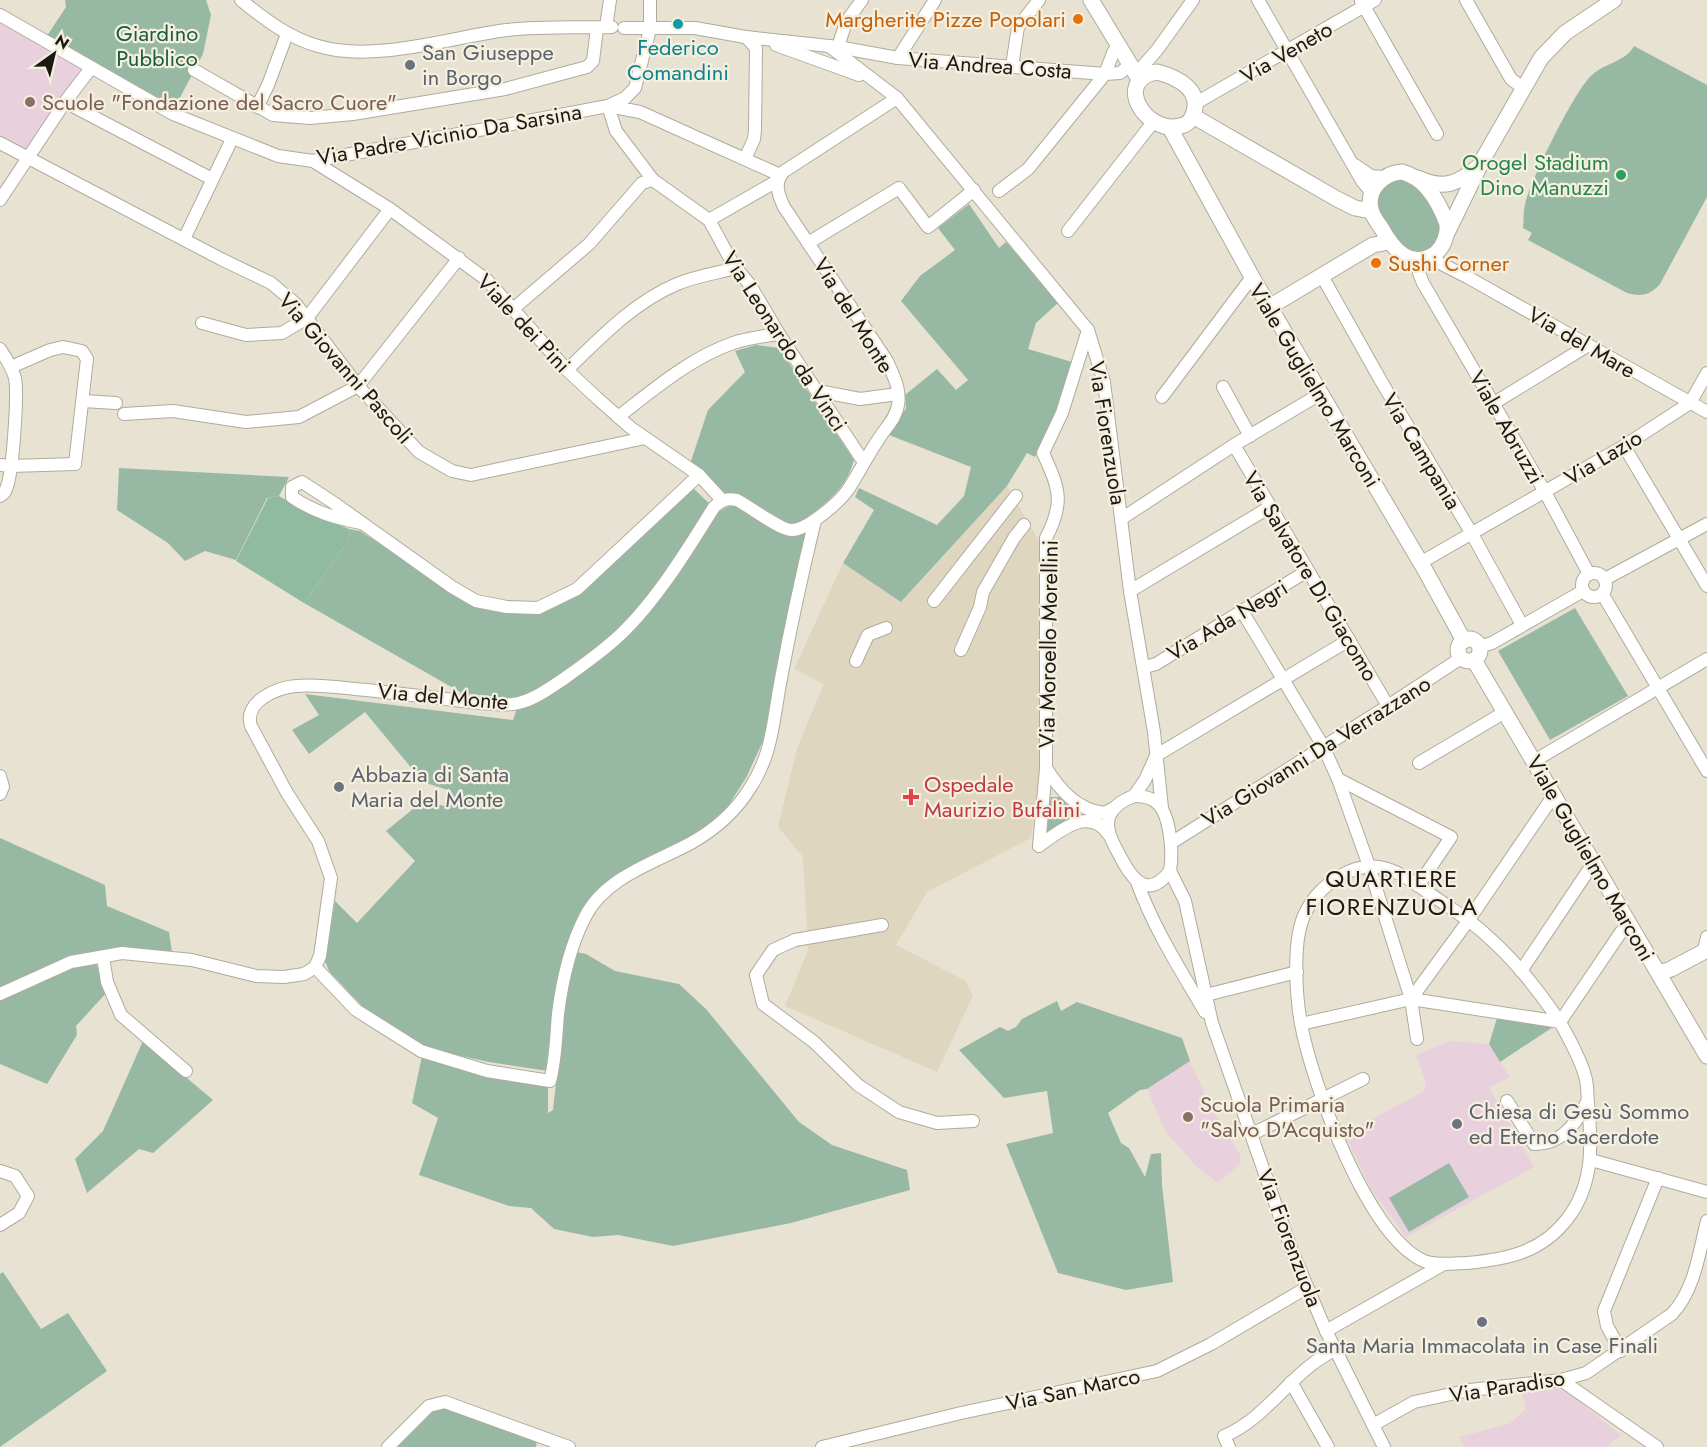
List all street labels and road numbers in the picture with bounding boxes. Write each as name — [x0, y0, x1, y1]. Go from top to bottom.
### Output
street label: Via Veneto — [1234, 13, 1338, 91]
street label: Via Andrea Costa — [907, 43, 1073, 87]
street label: Via Padre Vicinio Da Sarsina — [314, 95, 584, 173]
street label: Via Leonardo da Vinci — [715, 245, 855, 437]
street label: Via del Monte — [806, 251, 902, 379]
street label: Viale dei Pini — [470, 266, 578, 380]
street label: Viale Guglielmo Marconi — [1241, 277, 1389, 493]
street label: Via Giovanni Pascoli — [271, 285, 421, 451]
street label: Via del Mare — [1522, 298, 1642, 386]
street label: Via Fiorenzuola — [1081, 359, 1135, 507]
street label: Viale Abruzzi — [1461, 364, 1553, 490]
street label: Via Campania — [1374, 387, 1470, 515]
street label: Via Lazio — [1558, 421, 1648, 493]
street label: Via Salvatore Di Giacomo — [1235, 465, 1387, 687]
street label: Via Moroello Morellini — [1030, 540, 1066, 748]
street label: Via Ada Negri — [1161, 571, 1293, 669]
street label: Via Giovanni Da Verrazzano — [1195, 667, 1437, 835]
street label: Via del Monte — [376, 674, 510, 718]
street label: Viale Guglielmo Marconi — [1519, 749, 1663, 967]
street label: Via Fiorenzuola — [1249, 1164, 1331, 1312]
street label: Via San Marco — [1003, 1359, 1143, 1419]
street label: Via Paradiso — [1447, 1361, 1567, 1411]

